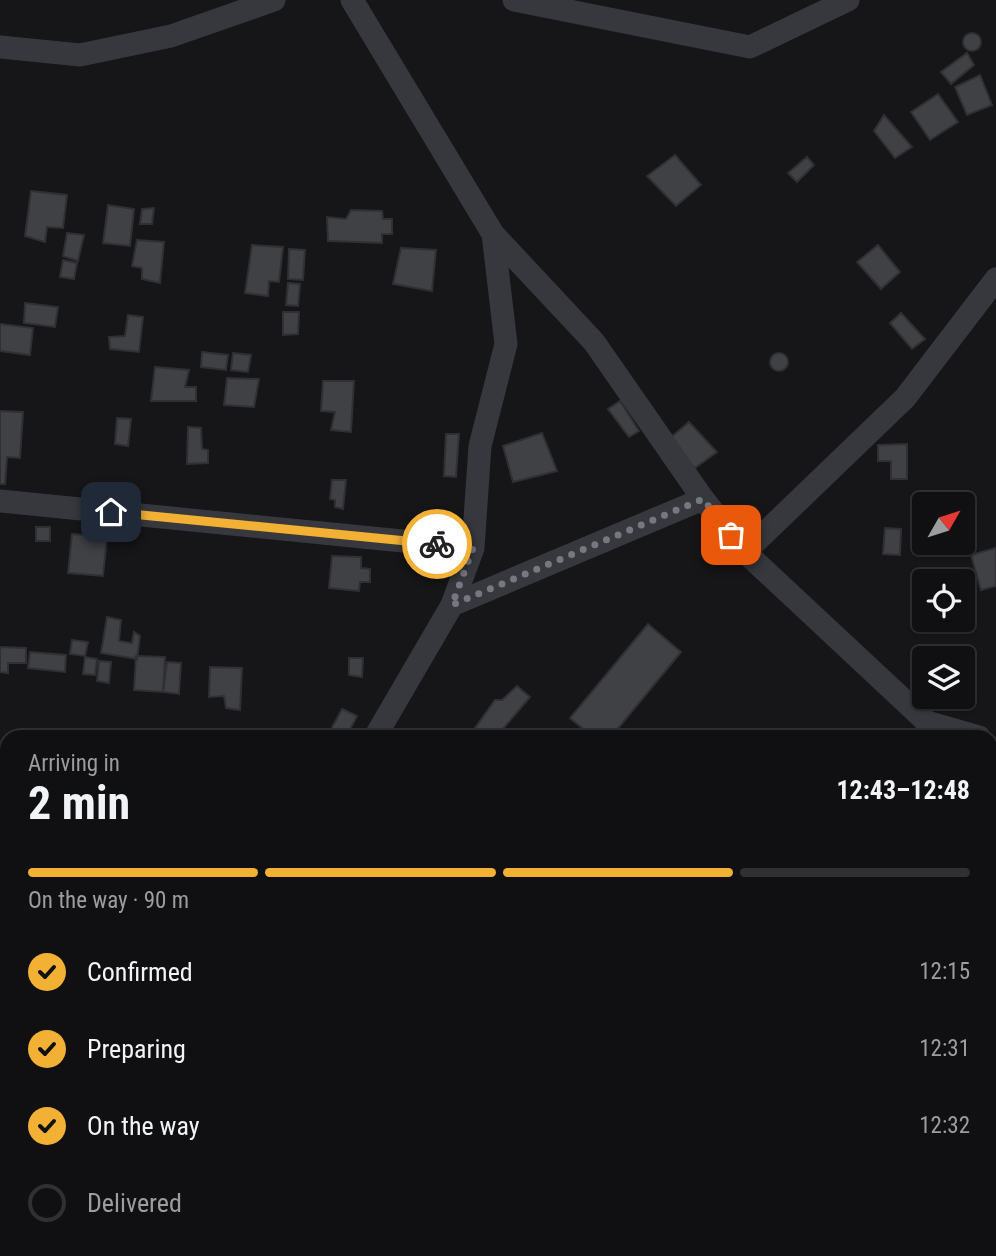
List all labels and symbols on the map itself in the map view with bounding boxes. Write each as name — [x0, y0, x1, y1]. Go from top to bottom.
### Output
pin — [81, 482, 141, 542]
north arrow — [912, 492, 975, 555]
pin — [701, 505, 761, 565]
courier — [402, 509, 472, 579]

